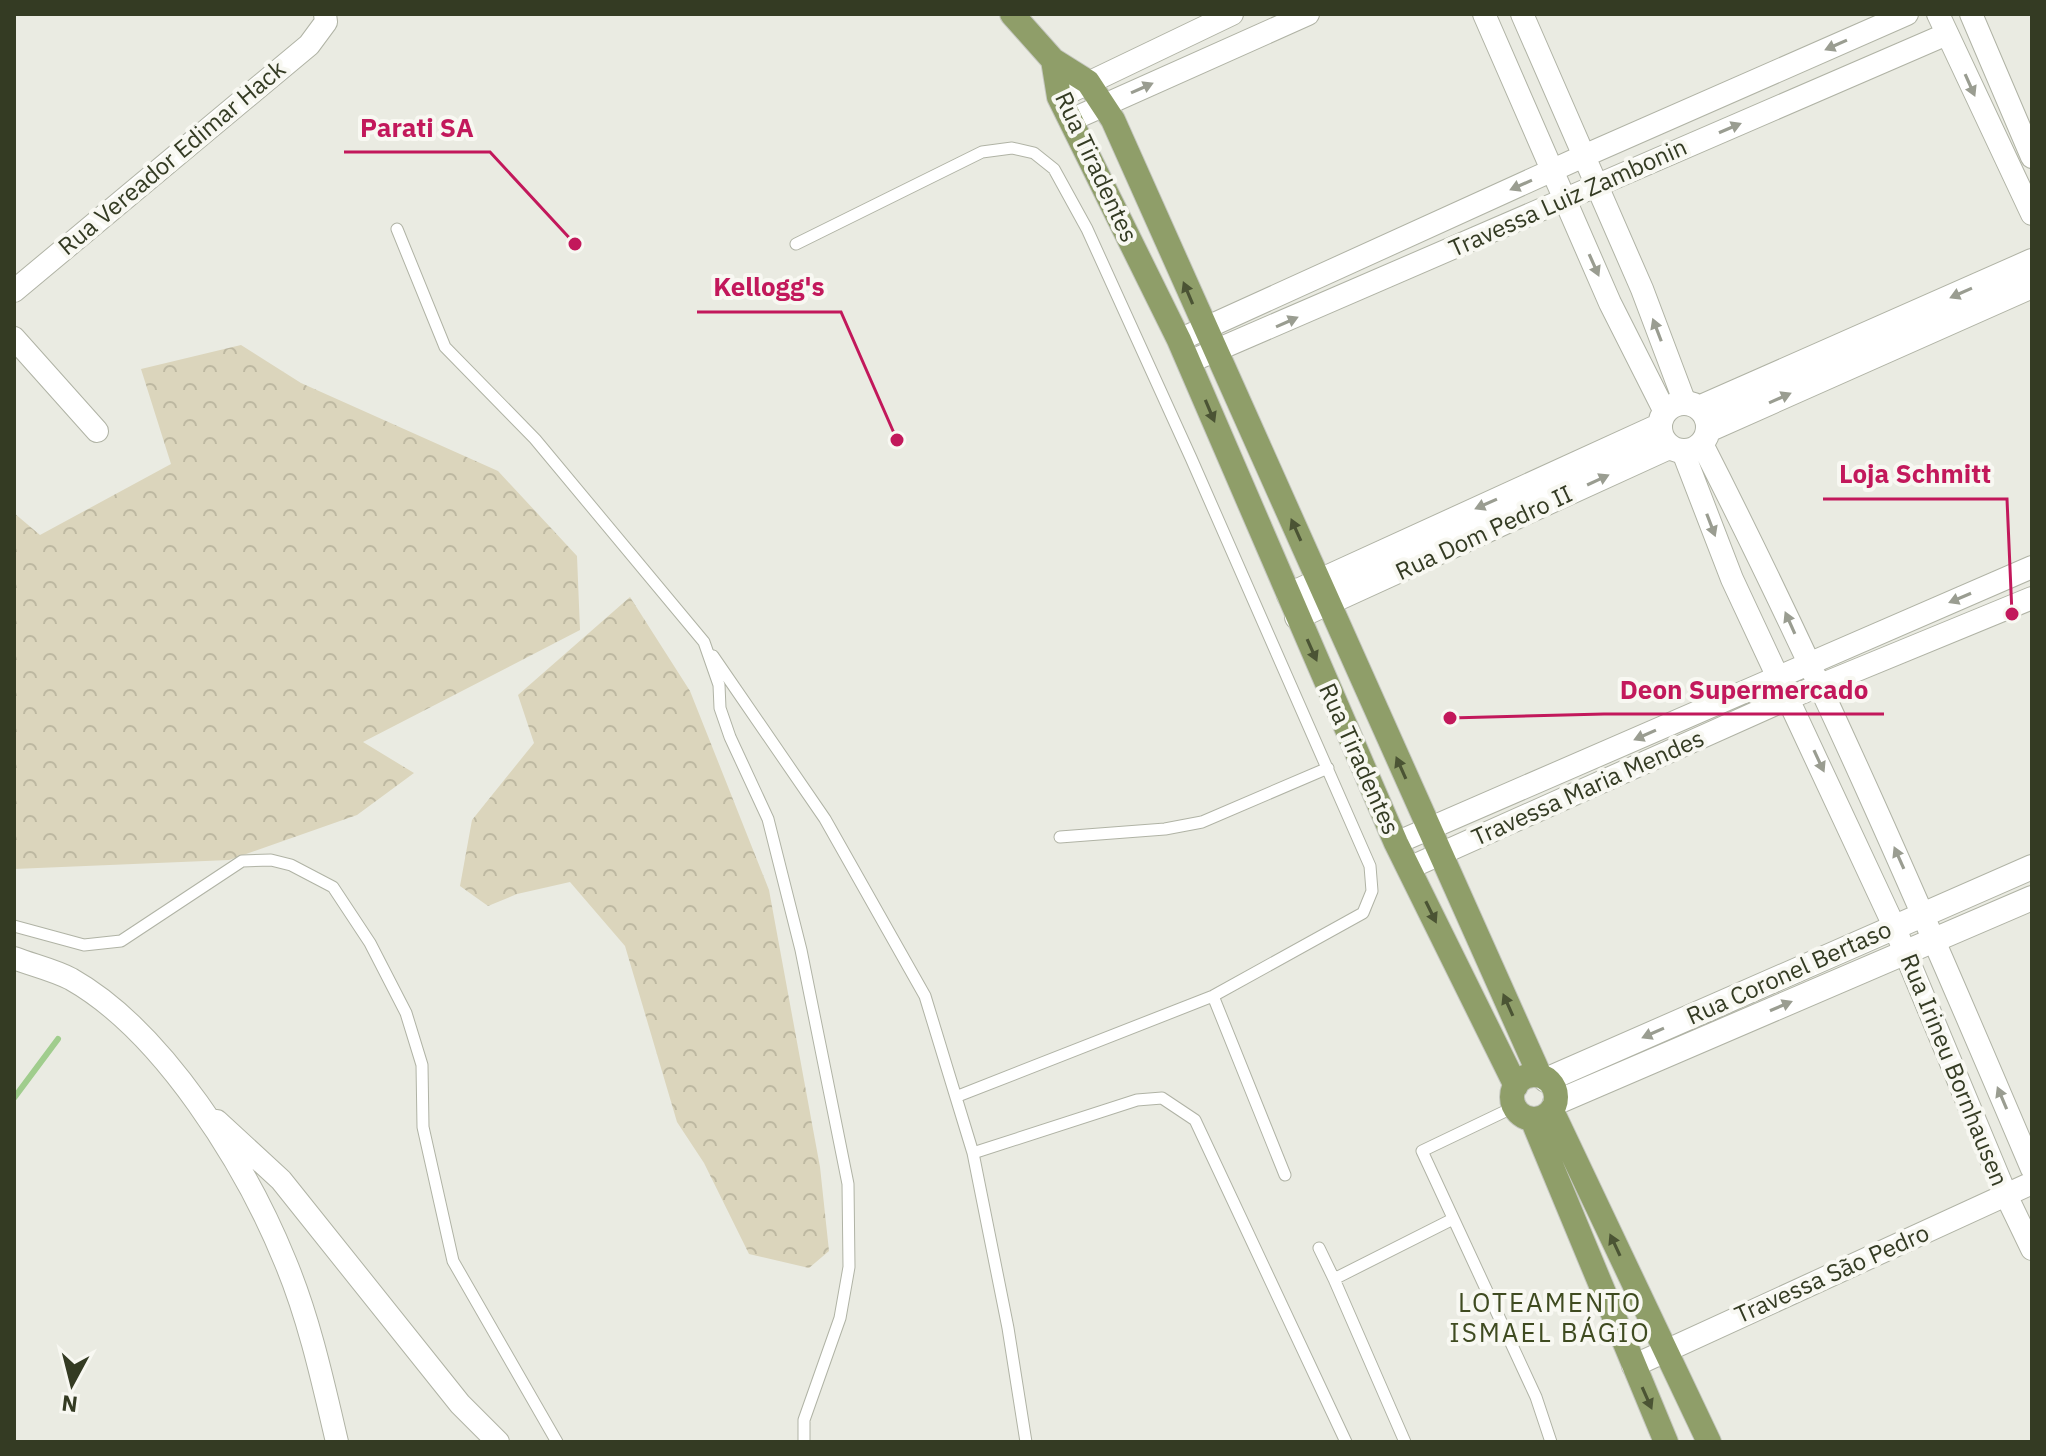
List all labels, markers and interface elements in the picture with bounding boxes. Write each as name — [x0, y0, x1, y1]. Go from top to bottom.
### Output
one-way arrow — [1824, 39, 1847, 52]
street label: Rua Vereador Edimar Hack — [51, 52, 292, 262]
one-way arrow — [1963, 73, 1977, 97]
one-way arrow — [1130, 81, 1154, 94]
street label: Rua Tiradentes — [1048, 86, 1146, 247]
callout: Parati SA — [344, 102, 490, 152]
text: Parati SA — [360, 110, 474, 144]
one-way arrow — [1718, 121, 1742, 134]
street label: Travessa Luiz Zambonin — [1444, 130, 1691, 264]
one-way arrow — [1509, 178, 1533, 191]
one-way arrow — [1587, 253, 1600, 277]
callout: Kellogg's — [697, 262, 841, 312]
text: Kellogg's — [713, 269, 825, 303]
one-way arrow — [1182, 282, 1195, 305]
one-way arrow — [1949, 286, 1972, 300]
one-way arrow — [1275, 315, 1298, 329]
one-way arrow — [1650, 318, 1663, 342]
one-way arrow — [1768, 391, 1791, 405]
one-way arrow — [1203, 399, 1216, 423]
callout: Loja Schmitt — [1823, 449, 2007, 499]
text: Loja Schmitt — [1839, 456, 1991, 490]
one-way arrow — [1586, 473, 1609, 487]
street label: Rua Dom Pedro II — [1390, 477, 1577, 587]
one-way arrow — [1475, 498, 1498, 511]
one-way arrow — [1705, 513, 1718, 537]
one-way arrow — [1289, 518, 1302, 542]
one-way arrow — [1949, 592, 1972, 605]
one-way arrow — [1783, 611, 1797, 634]
one-way arrow — [1305, 638, 1319, 662]
callout: Deon Supermercado — [1604, 664, 1884, 714]
text: Deon Supermercado — [1620, 672, 1868, 706]
street label: Rua Tiradentes — [1312, 678, 1408, 839]
street label: Travessa Maria Mendes — [1466, 721, 1709, 853]
one-way arrow — [1633, 728, 1657, 742]
one-way arrow — [1812, 750, 1825, 773]
one-way arrow — [1394, 756, 1407, 780]
one-way arrow — [1893, 847, 1906, 870]
one-way arrow — [1424, 901, 1438, 924]
street label: Rua Coronel Bertaso — [1681, 913, 1896, 1032]
street label: Rua Irineu Bornhausen — [1894, 949, 2016, 1191]
one-way arrow — [1501, 993, 1515, 1017]
one-way arrow — [1769, 999, 1792, 1012]
one-way arrow — [1641, 1026, 1665, 1039]
one-way arrow — [1995, 1086, 2008, 1109]
street label: Travessa São Pedro — [1729, 1216, 1934, 1330]
one-way arrow — [1608, 1234, 1622, 1257]
district label: LOTEAMENTO ISMAEL BÁGIO — [1449, 1285, 1651, 1349]
north arrow — [32, 1344, 112, 1424]
one-way arrow — [1641, 1387, 1654, 1410]
text: N — [60, 1389, 79, 1420]

